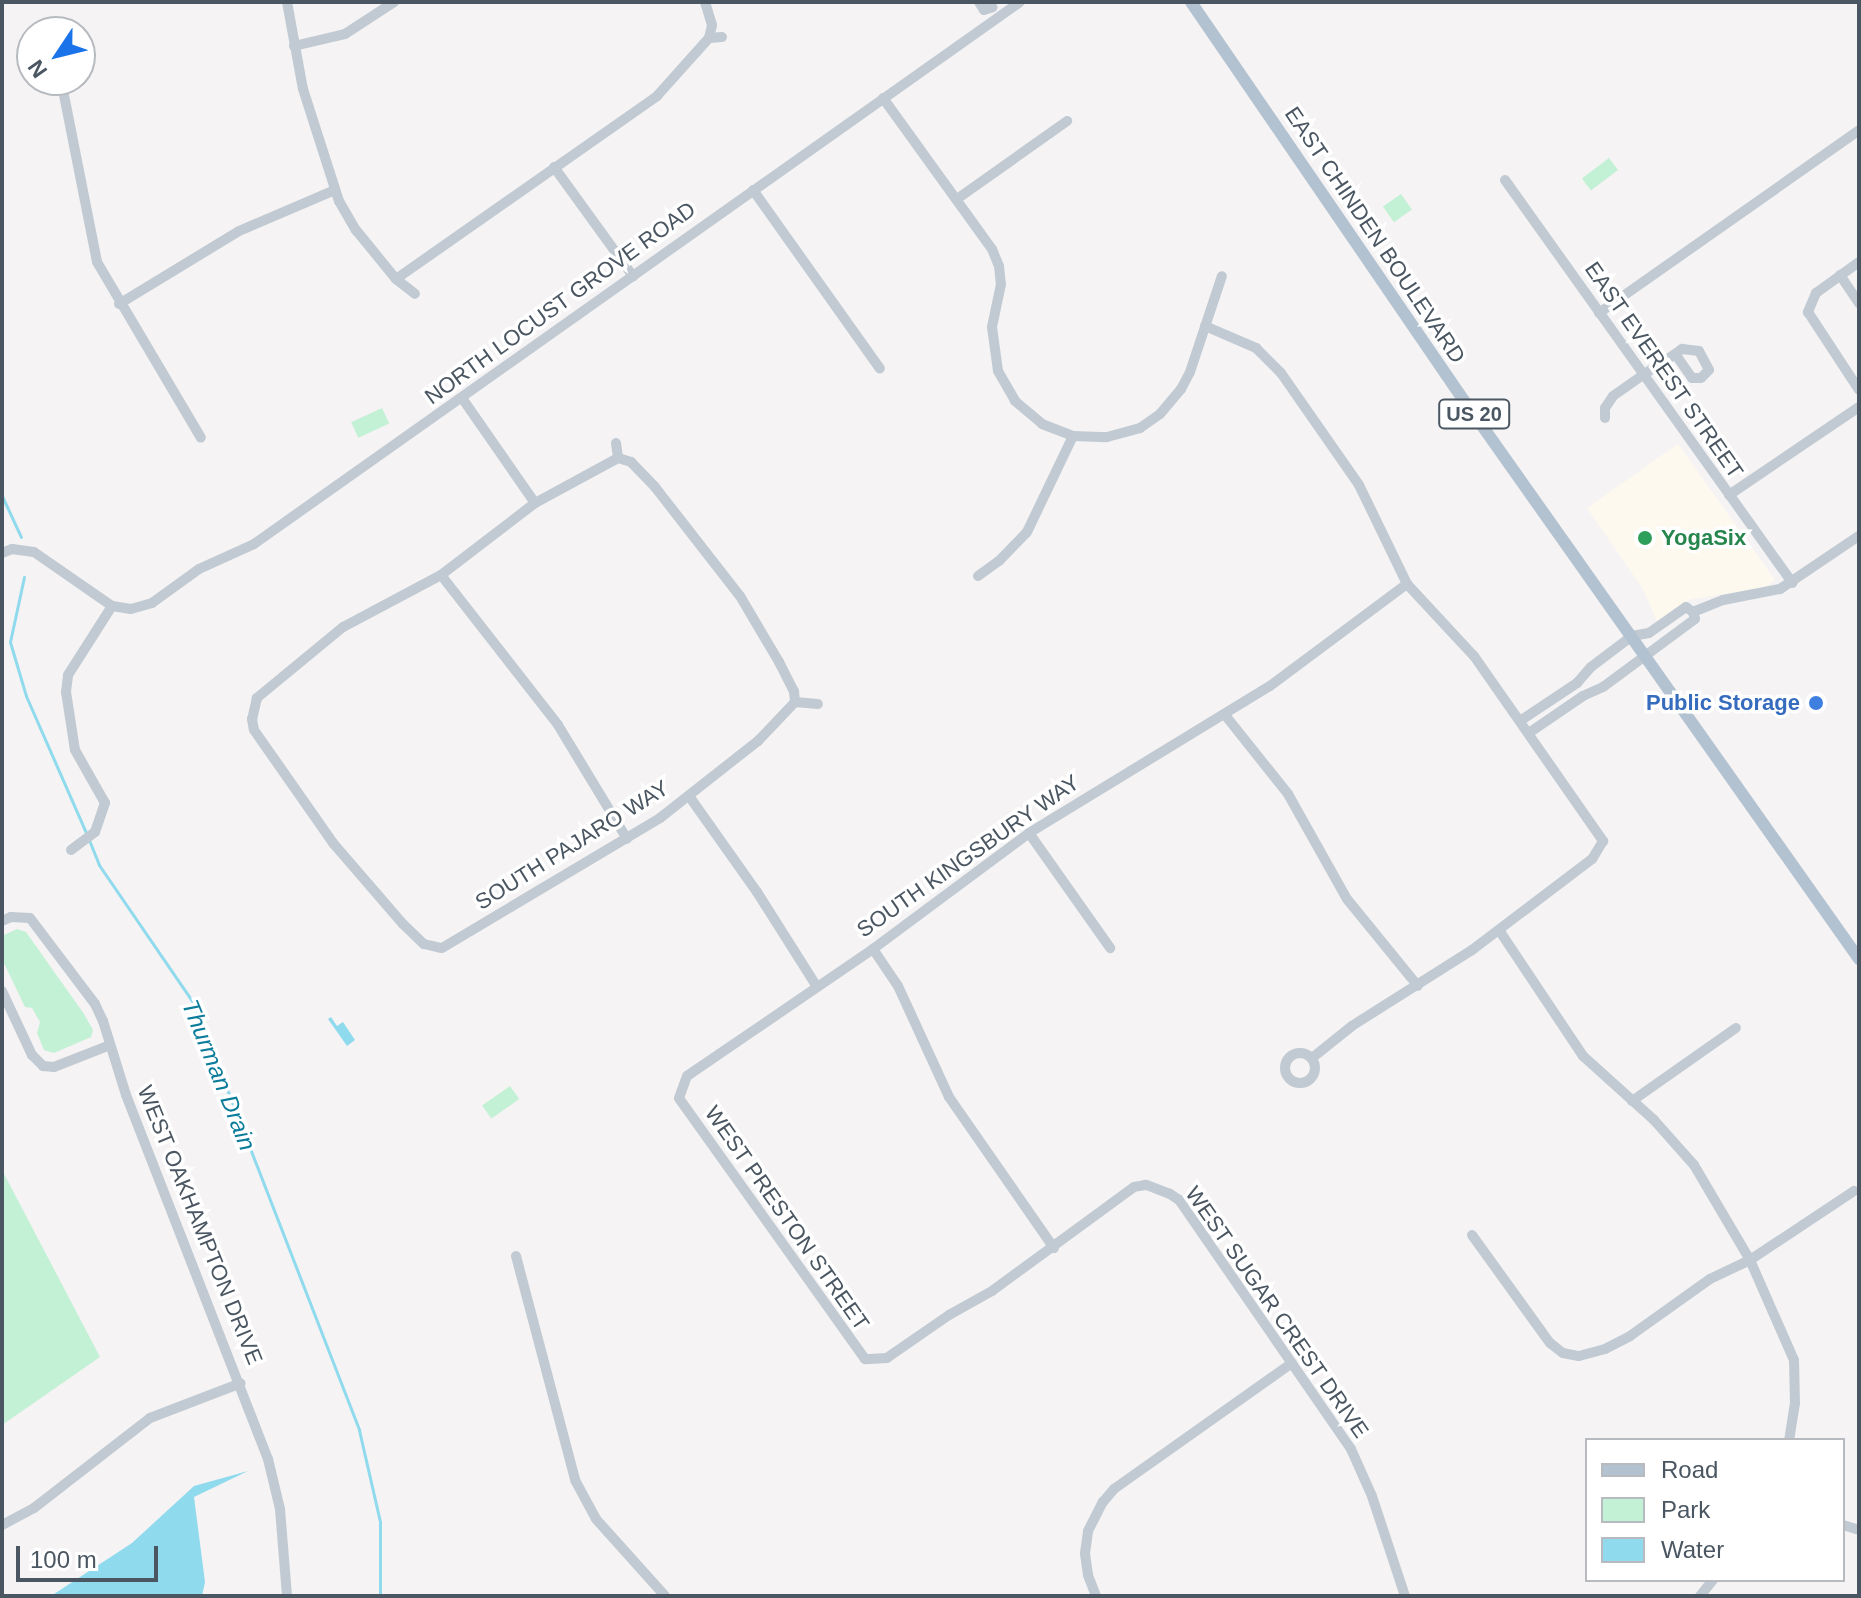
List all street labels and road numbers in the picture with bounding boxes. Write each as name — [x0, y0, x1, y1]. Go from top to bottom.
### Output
street label: EAST CHINDEN BOULEVARD — [1279, 102, 1471, 368]
street label: NORTH LOCUST GROVE ROAD — [419, 196, 701, 410]
street label: EAST EVEREST STREET — [1579, 256, 1749, 484]
road number: US 20 — [1438, 398, 1510, 430]
street label: SOUTH KINGSBURY WAY — [851, 769, 1085, 943]
street label: SOUTH PAJARO WAY — [470, 775, 674, 915]
street label: WEST OAKHAMPTON DRIVE — [132, 1081, 268, 1369]
street label: WEST PRESTON STREET — [699, 1100, 875, 1336]
street label: WEST SUGAR CREST DRIVE — [1180, 1181, 1374, 1443]

